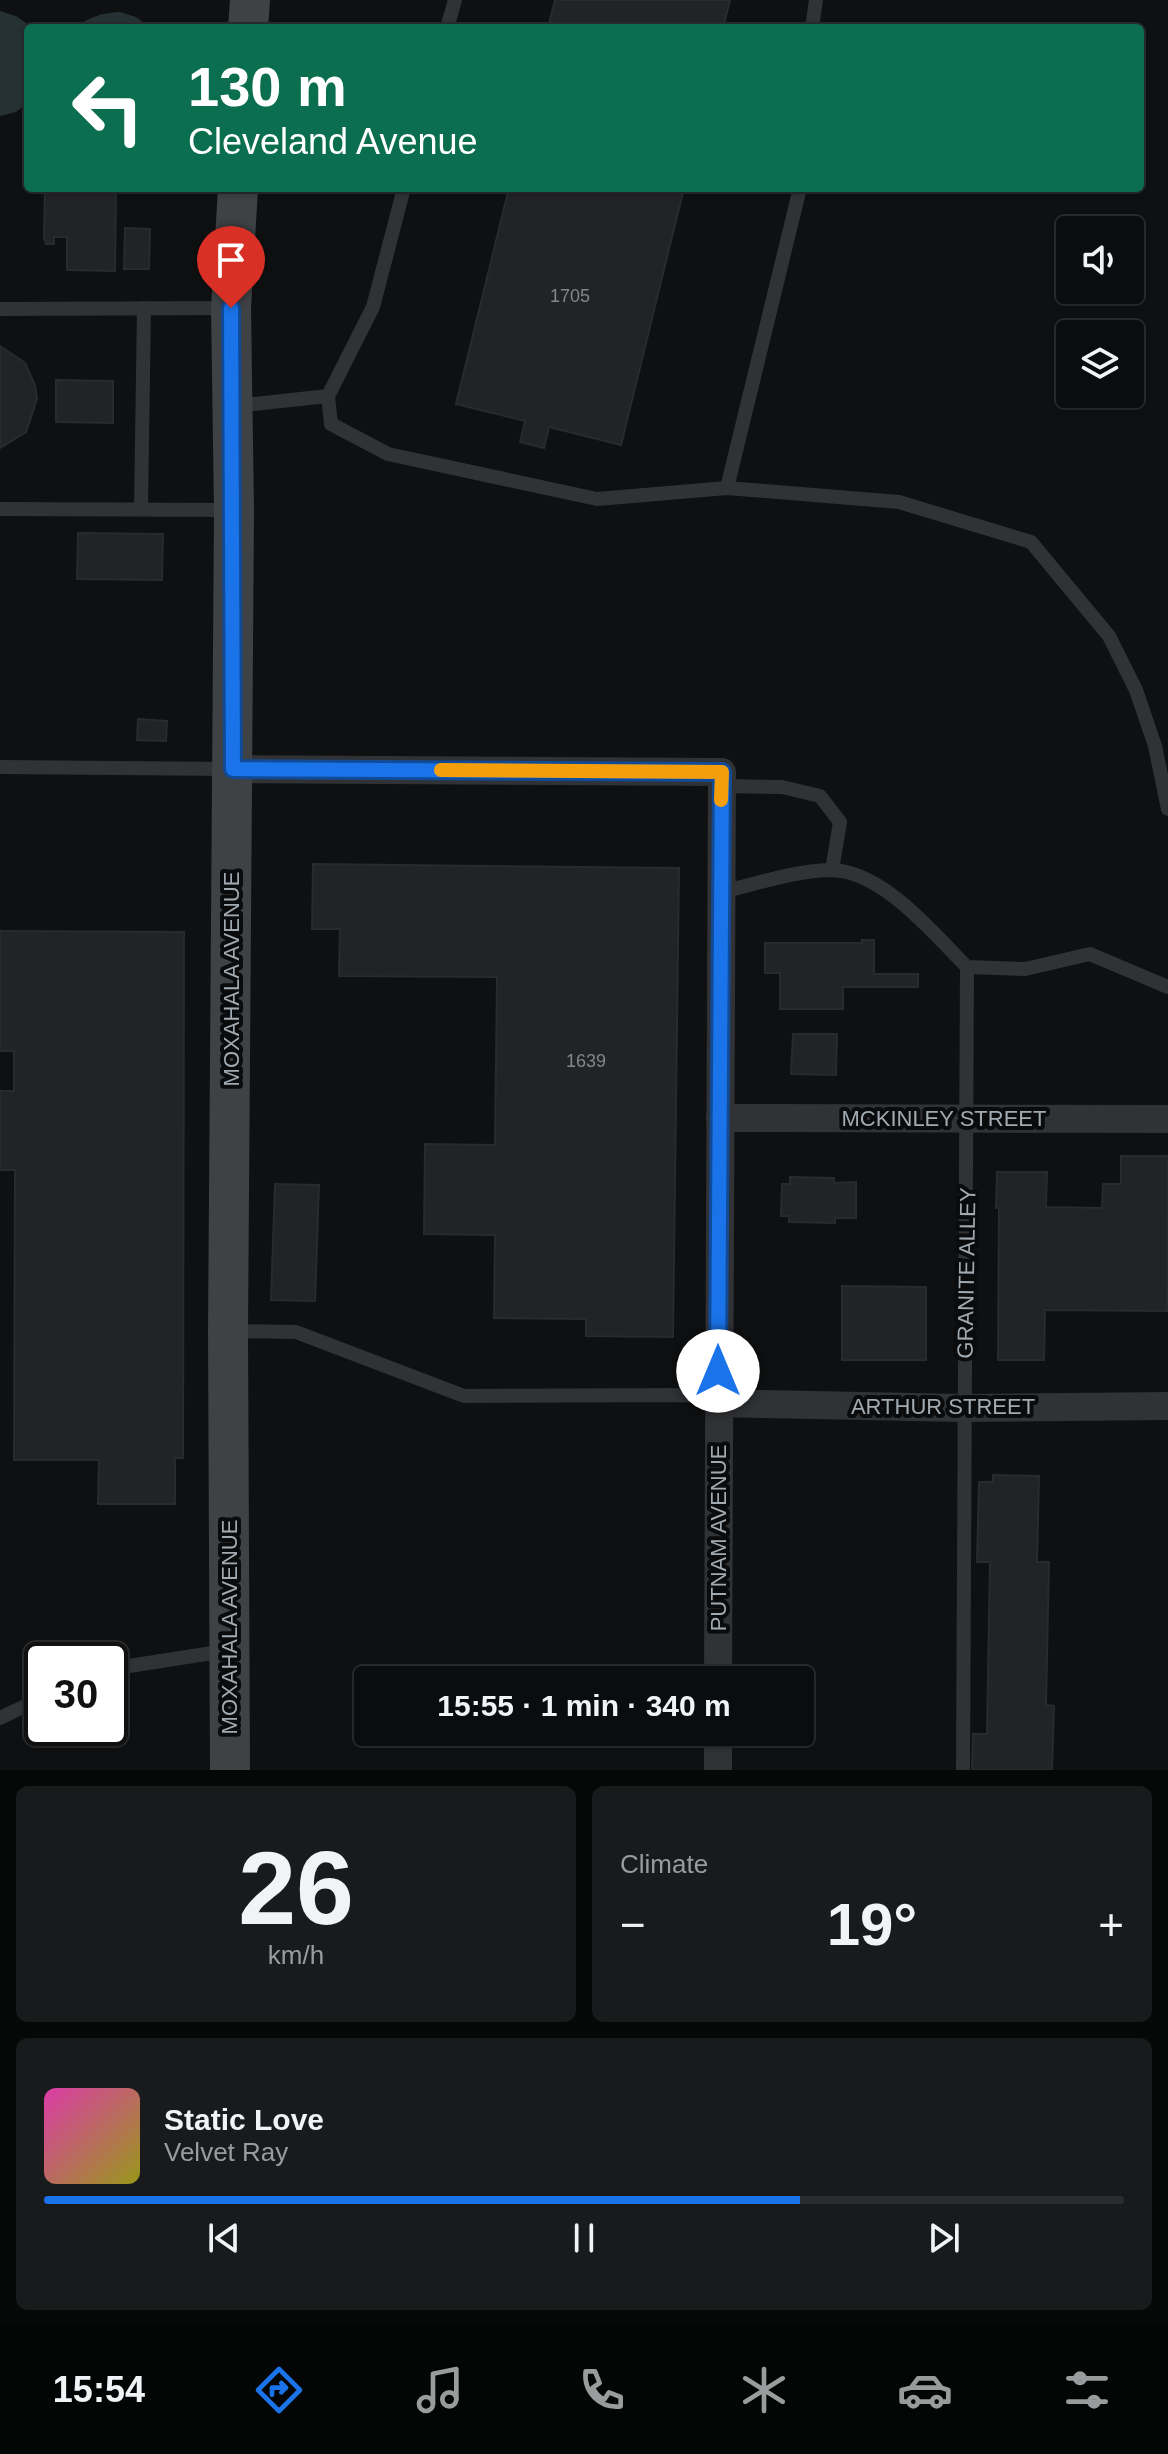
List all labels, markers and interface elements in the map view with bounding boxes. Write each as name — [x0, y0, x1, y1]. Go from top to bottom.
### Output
text: 130 m — [188, 55, 347, 118]
icon: left — [56, 56, 160, 160]
text: Cleveland Avenue — [188, 121, 478, 162]
map controls — [1056, 216, 1144, 408]
button: sound — [1056, 216, 1144, 304]
pin — [197, 226, 265, 308]
icon: arrive — [209, 238, 253, 282]
house number: 1705 — [550, 286, 590, 306]
button: layers — [1056, 320, 1144, 408]
street label: MOXAHALA AVENUE — [219, 872, 244, 1086]
house number: 1639 — [566, 1051, 606, 1071]
street label: MCKINLEY STREET — [842, 1106, 1046, 1131]
street label: GRANITE ALLEY — [953, 1187, 980, 1359]
position arrow — [676, 1329, 760, 1413]
street label: ARTHUR STREET — [851, 1394, 1035, 1419]
street label: PUTNAM AVENUE — [706, 1445, 731, 1631]
street label: MOXAHALA AVENUE — [217, 1520, 242, 1734]
speed limit sign: 30 — [24, 1642, 128, 1746]
text: 15:55 · 1 min · 340 m — [437, 1689, 731, 1722]
text: 26 — [238, 1830, 354, 1946]
text: Climate — [620, 1849, 708, 1879]
text: 19° — [827, 1891, 917, 1958]
text: − — [620, 1900, 646, 1949]
text: + — [1098, 1900, 1124, 1949]
text: km/h — [268, 1940, 324, 1970]
text: Static Love — [164, 2103, 324, 2136]
text: Velvet Ray — [164, 2137, 288, 2167]
icon: previous — [202, 2216, 246, 2260]
icon: pause — [562, 2216, 606, 2260]
icon: next — [922, 2216, 966, 2260]
icon: directions — [251, 2362, 307, 2418]
icon: music — [412, 2362, 468, 2418]
icon: phone — [574, 2362, 630, 2418]
icon: climate — [736, 2362, 792, 2418]
icon: car — [897, 2362, 953, 2418]
icon: filters — [1059, 2362, 1115, 2418]
text: 15:54 — [53, 2369, 145, 2410]

